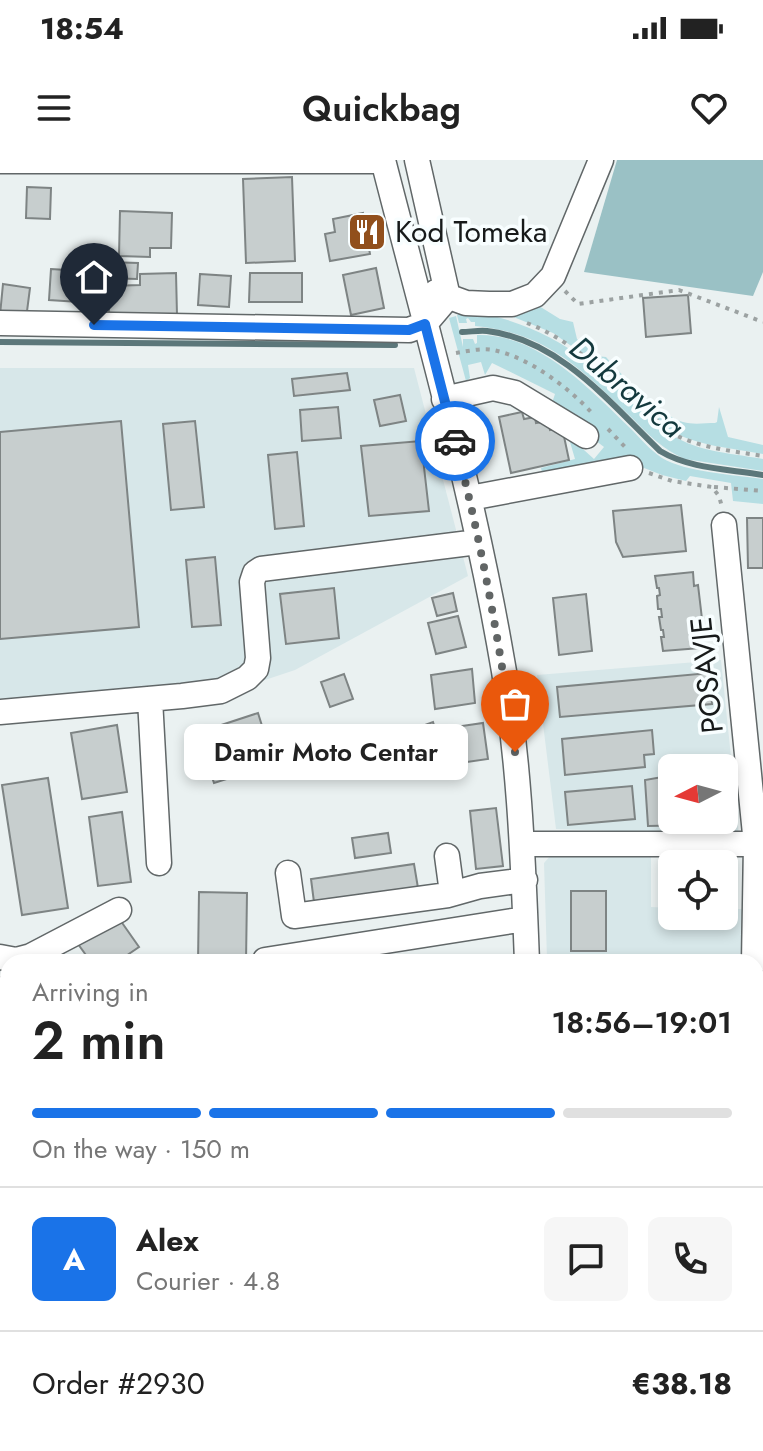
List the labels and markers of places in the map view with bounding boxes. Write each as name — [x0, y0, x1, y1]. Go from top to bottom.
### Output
place label: Kod Tomeka — [395, 210, 547, 253]
restaurant icon: Kod Tomeka — [346, 211, 388, 253]
pin — [60, 243, 128, 325]
pin — [481, 670, 549, 752]
callout: Damir Moto Centar — [183, 724, 467, 780]

